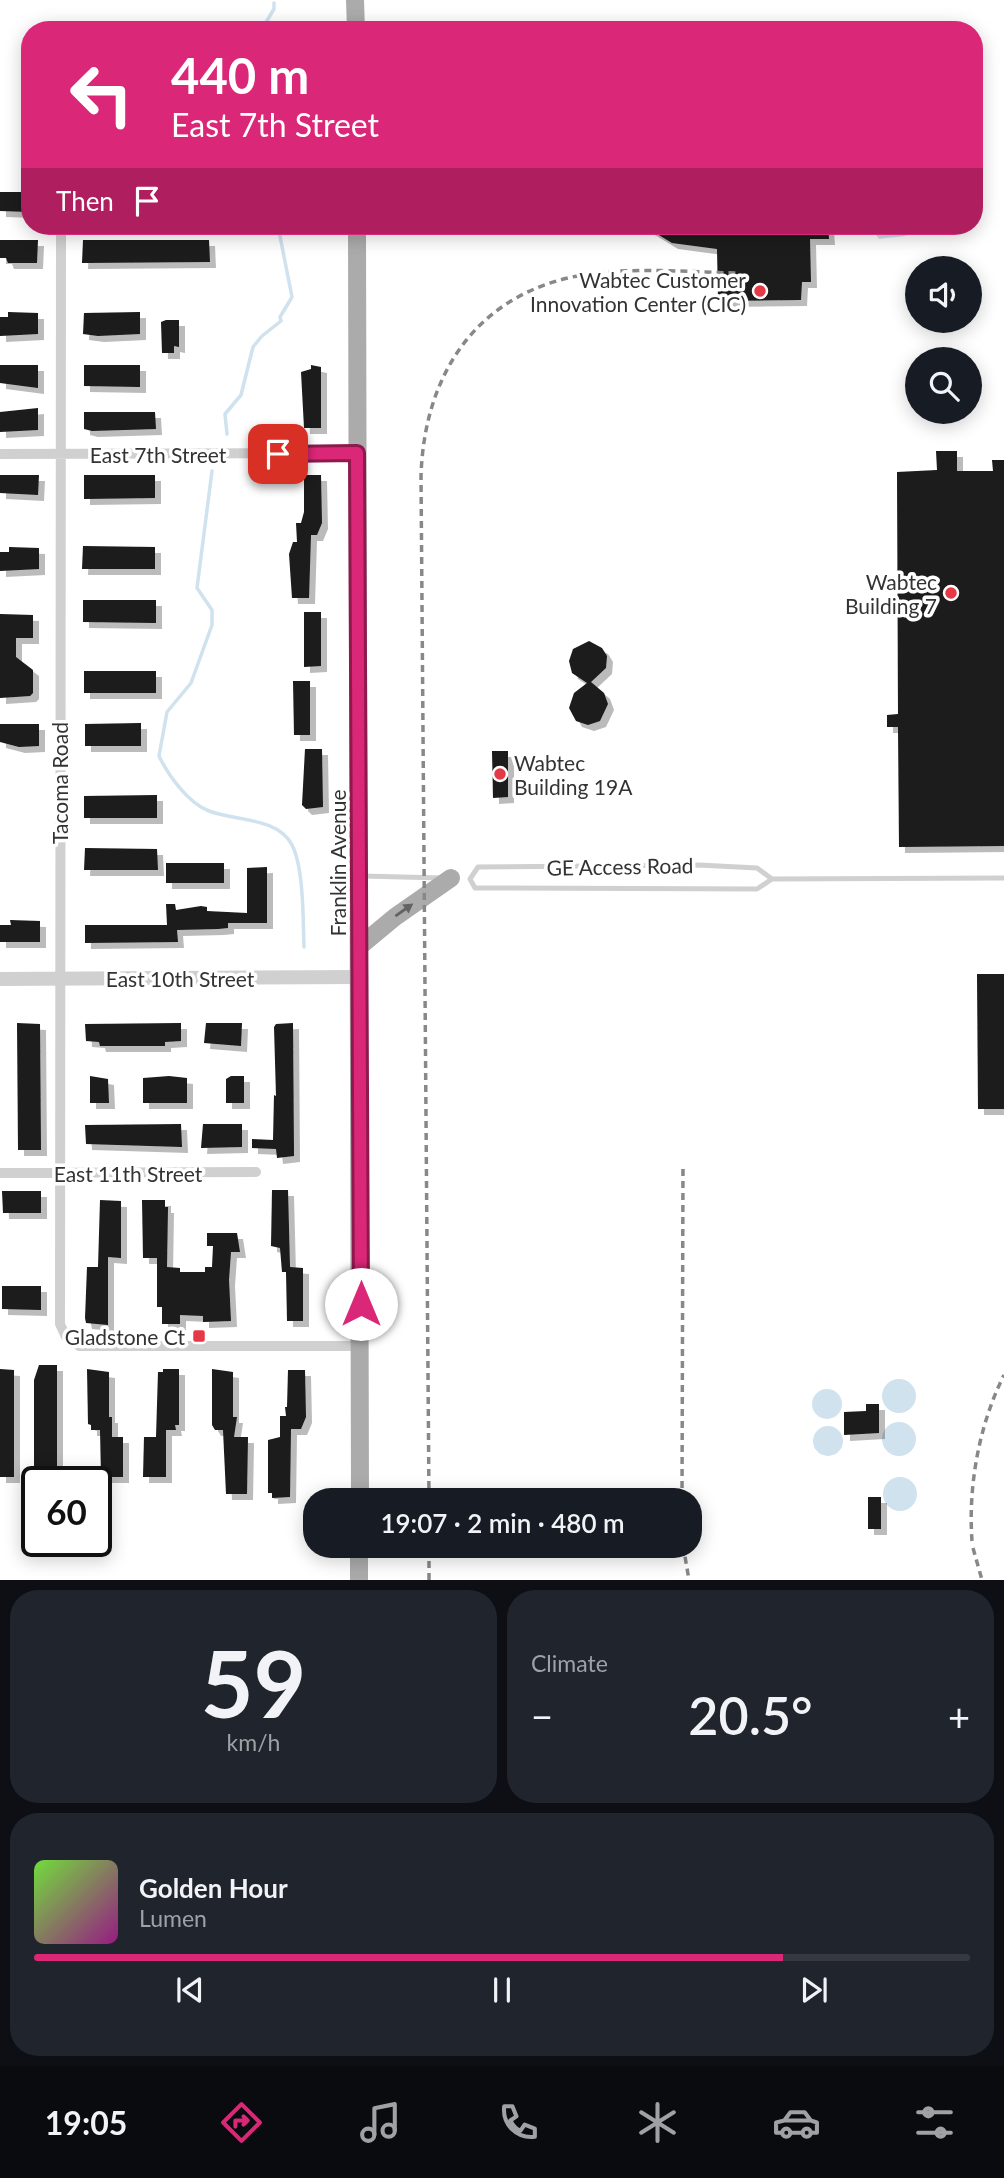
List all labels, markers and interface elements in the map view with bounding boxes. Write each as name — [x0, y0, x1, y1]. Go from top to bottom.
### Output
text: 440 m — [171, 46, 309, 104]
icon: left — [56, 49, 147, 140]
text: East 7th Street — [171, 105, 379, 144]
icon: arrive — [128, 182, 166, 220]
text: Then — [56, 185, 114, 217]
map controls — [905, 256, 982, 424]
button: sound — [905, 256, 982, 333]
place label: Wabtec Customer Innovation Center (CIC) — [530, 267, 746, 316]
marker: Wabtec Customer Innovation Center (CIC) — [752, 283, 768, 299]
button: search — [905, 347, 982, 424]
pin — [248, 424, 308, 484]
icon: arrive — [259, 435, 297, 473]
street label: East 7th Street — [90, 442, 227, 467]
place label: Wabtec Building 7 — [845, 569, 937, 618]
marker: Wabtec Building 7 — [943, 585, 959, 601]
street label: Tacoma Road — [47, 722, 72, 844]
place label: Wabtec Building 19A — [514, 750, 633, 799]
marker: Wabtec Building 19A — [492, 766, 508, 782]
street label: Franklin Avenue — [325, 789, 350, 937]
street label: GE Access Road — [546, 852, 694, 880]
one-way arrow — [395, 903, 413, 917]
street label: East 10th Street — [106, 966, 255, 991]
street label: East 11th Street — [54, 1161, 203, 1186]
position arrow — [324, 1267, 398, 1341]
place label: Gladstone Ct — [65, 1324, 185, 1349]
marker: Gladstone Ct — [191, 1328, 207, 1344]
speed limit sign: 60 — [21, 1466, 112, 1557]
text: 19:07 · 2 min · 480 m — [380, 1507, 625, 1539]
text: 59 — [201, 1628, 306, 1737]
text: Climate — [531, 1649, 608, 1677]
text: 20.5° — [688, 1684, 813, 1746]
text: − — [531, 1693, 553, 1739]
text: + — [948, 1693, 970, 1739]
text: km/h — [227, 1728, 280, 1756]
text: Golden Hour — [139, 1872, 288, 1904]
text: Lumen — [139, 1904, 207, 1932]
icon: previous — [171, 1971, 209, 2009]
icon: pause — [483, 1971, 521, 2009]
icon: next — [795, 1971, 833, 2009]
icon: directions — [217, 2098, 266, 2147]
icon: music — [356, 2098, 405, 2147]
icon: phone — [494, 2098, 543, 2147]
icon: climate — [633, 2098, 682, 2147]
icon: car — [772, 2098, 821, 2147]
icon: filters — [910, 2098, 959, 2147]
text: 19:05 — [45, 2103, 127, 2142]

